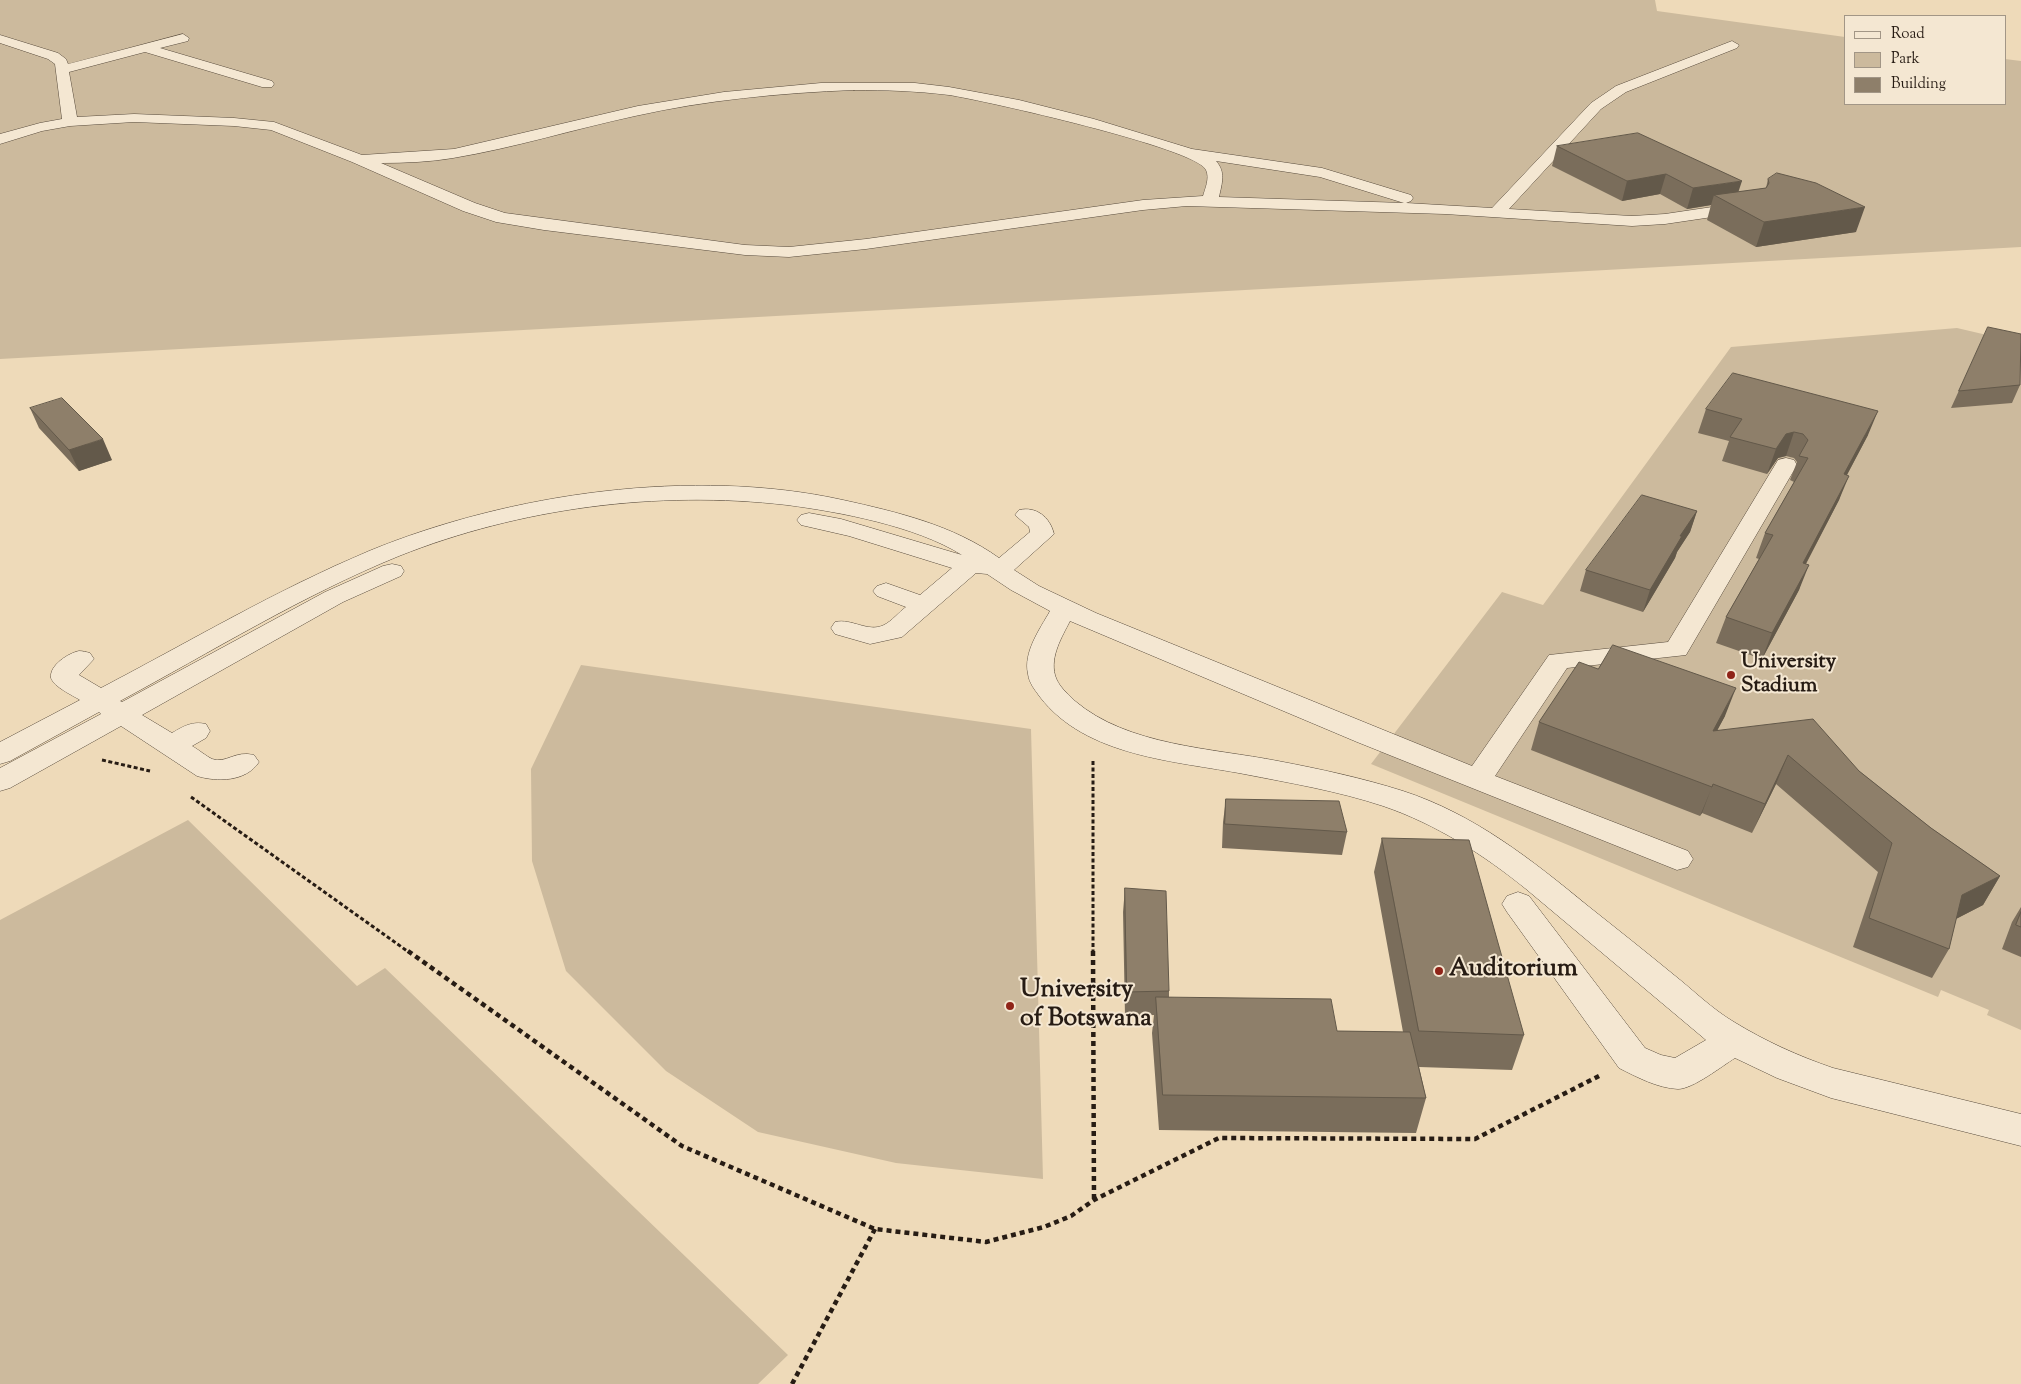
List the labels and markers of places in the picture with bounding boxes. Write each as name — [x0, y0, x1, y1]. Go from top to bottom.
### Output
place label: University Stadium — [1741, 650, 1836, 700]
marker: University Stadium — [1725, 669, 1737, 681]
place label: Auditorium — [1449, 956, 1578, 986]
marker: Auditorium — [1433, 965, 1445, 977]
place label: University of Botswana — [1020, 977, 1152, 1036]
marker: University of Botswana — [1004, 1000, 1016, 1012]

